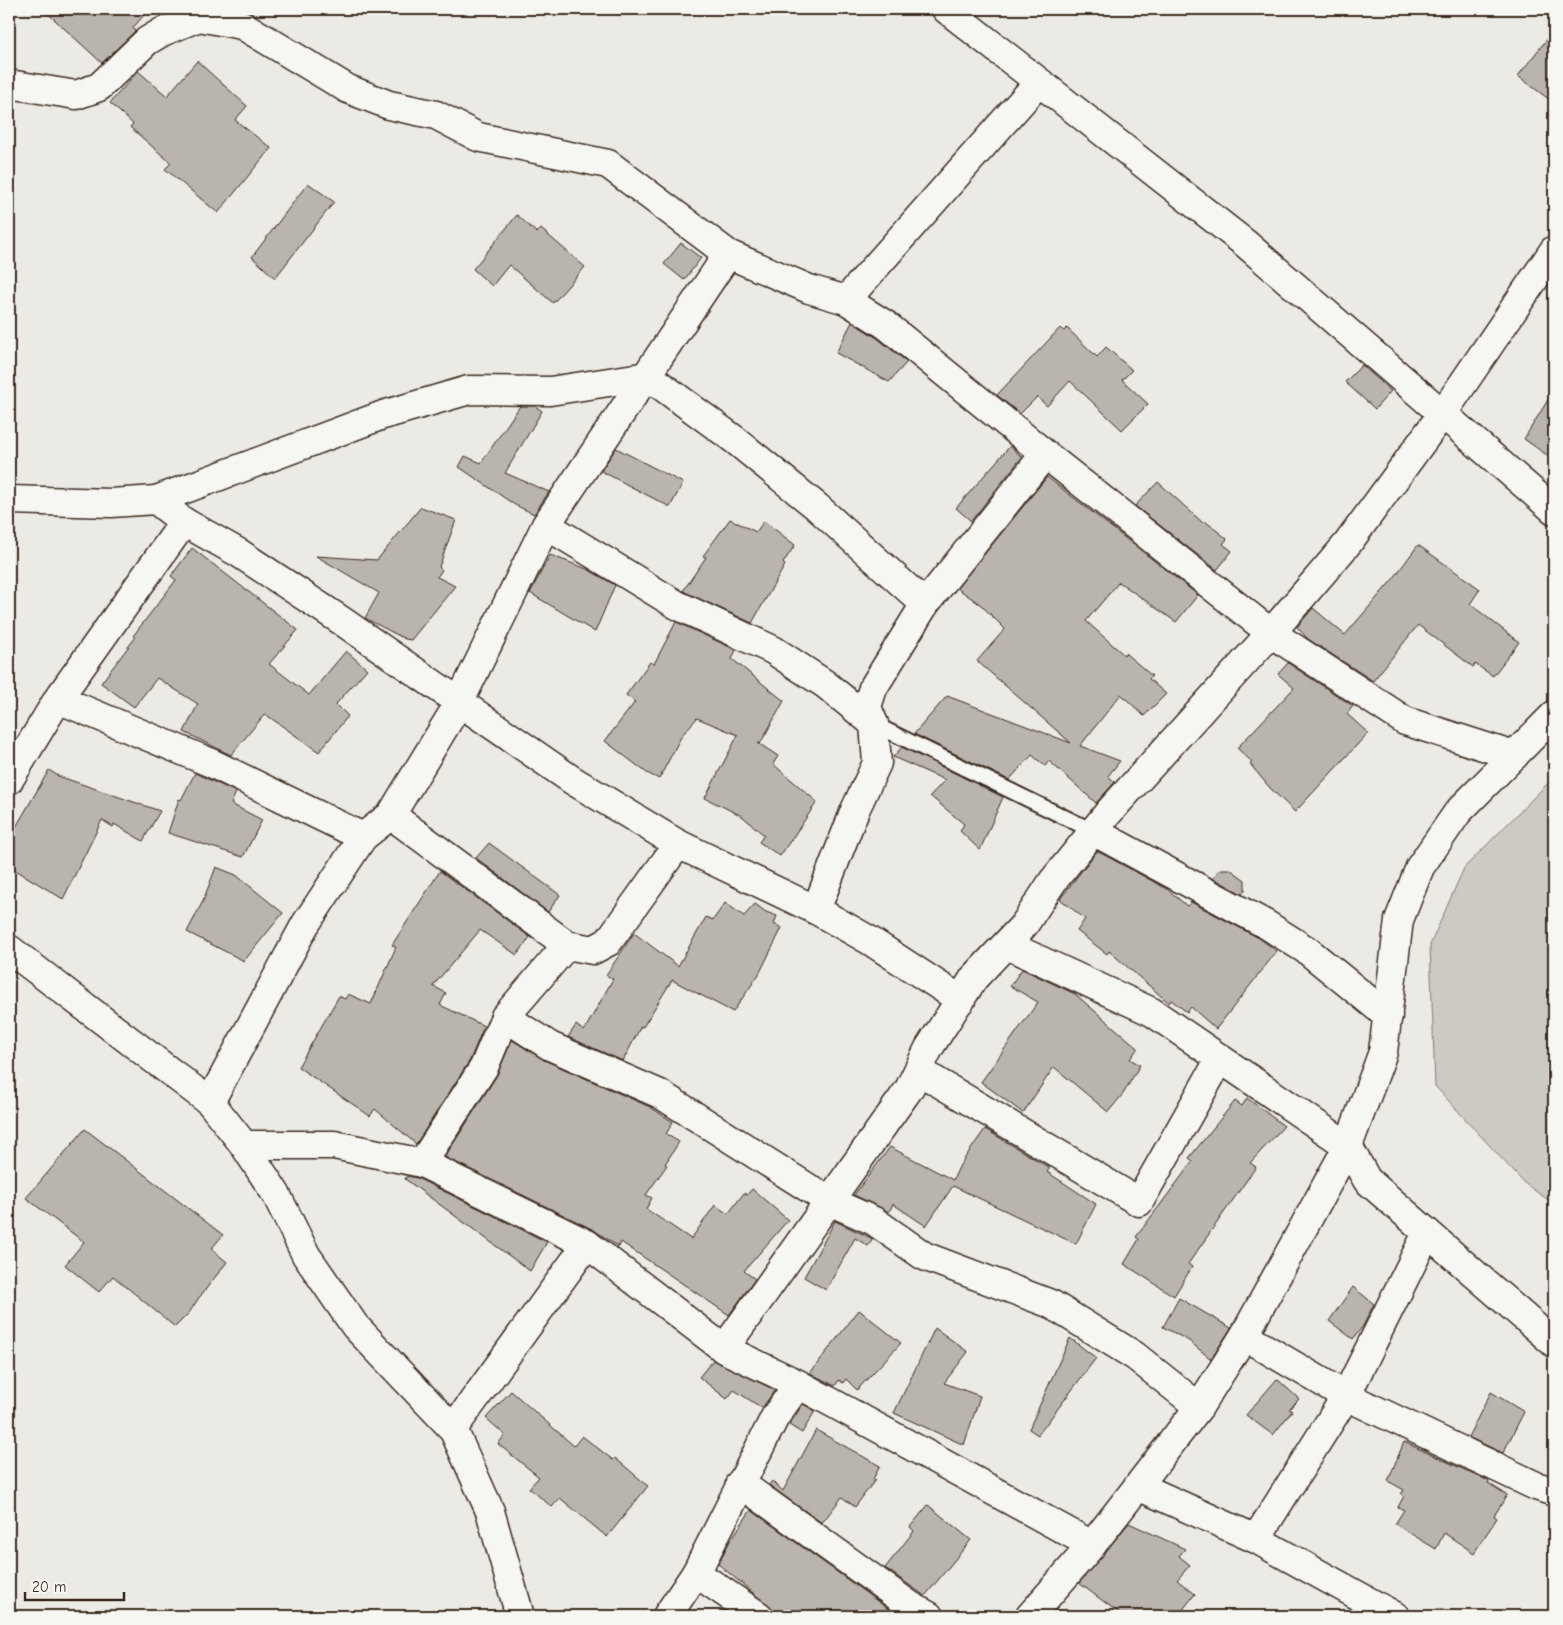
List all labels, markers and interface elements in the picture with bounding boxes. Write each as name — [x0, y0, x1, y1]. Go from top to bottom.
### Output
scale bar — [25, 1570, 124, 1602]
text: 20 m — [32, 1578, 66, 1596]

